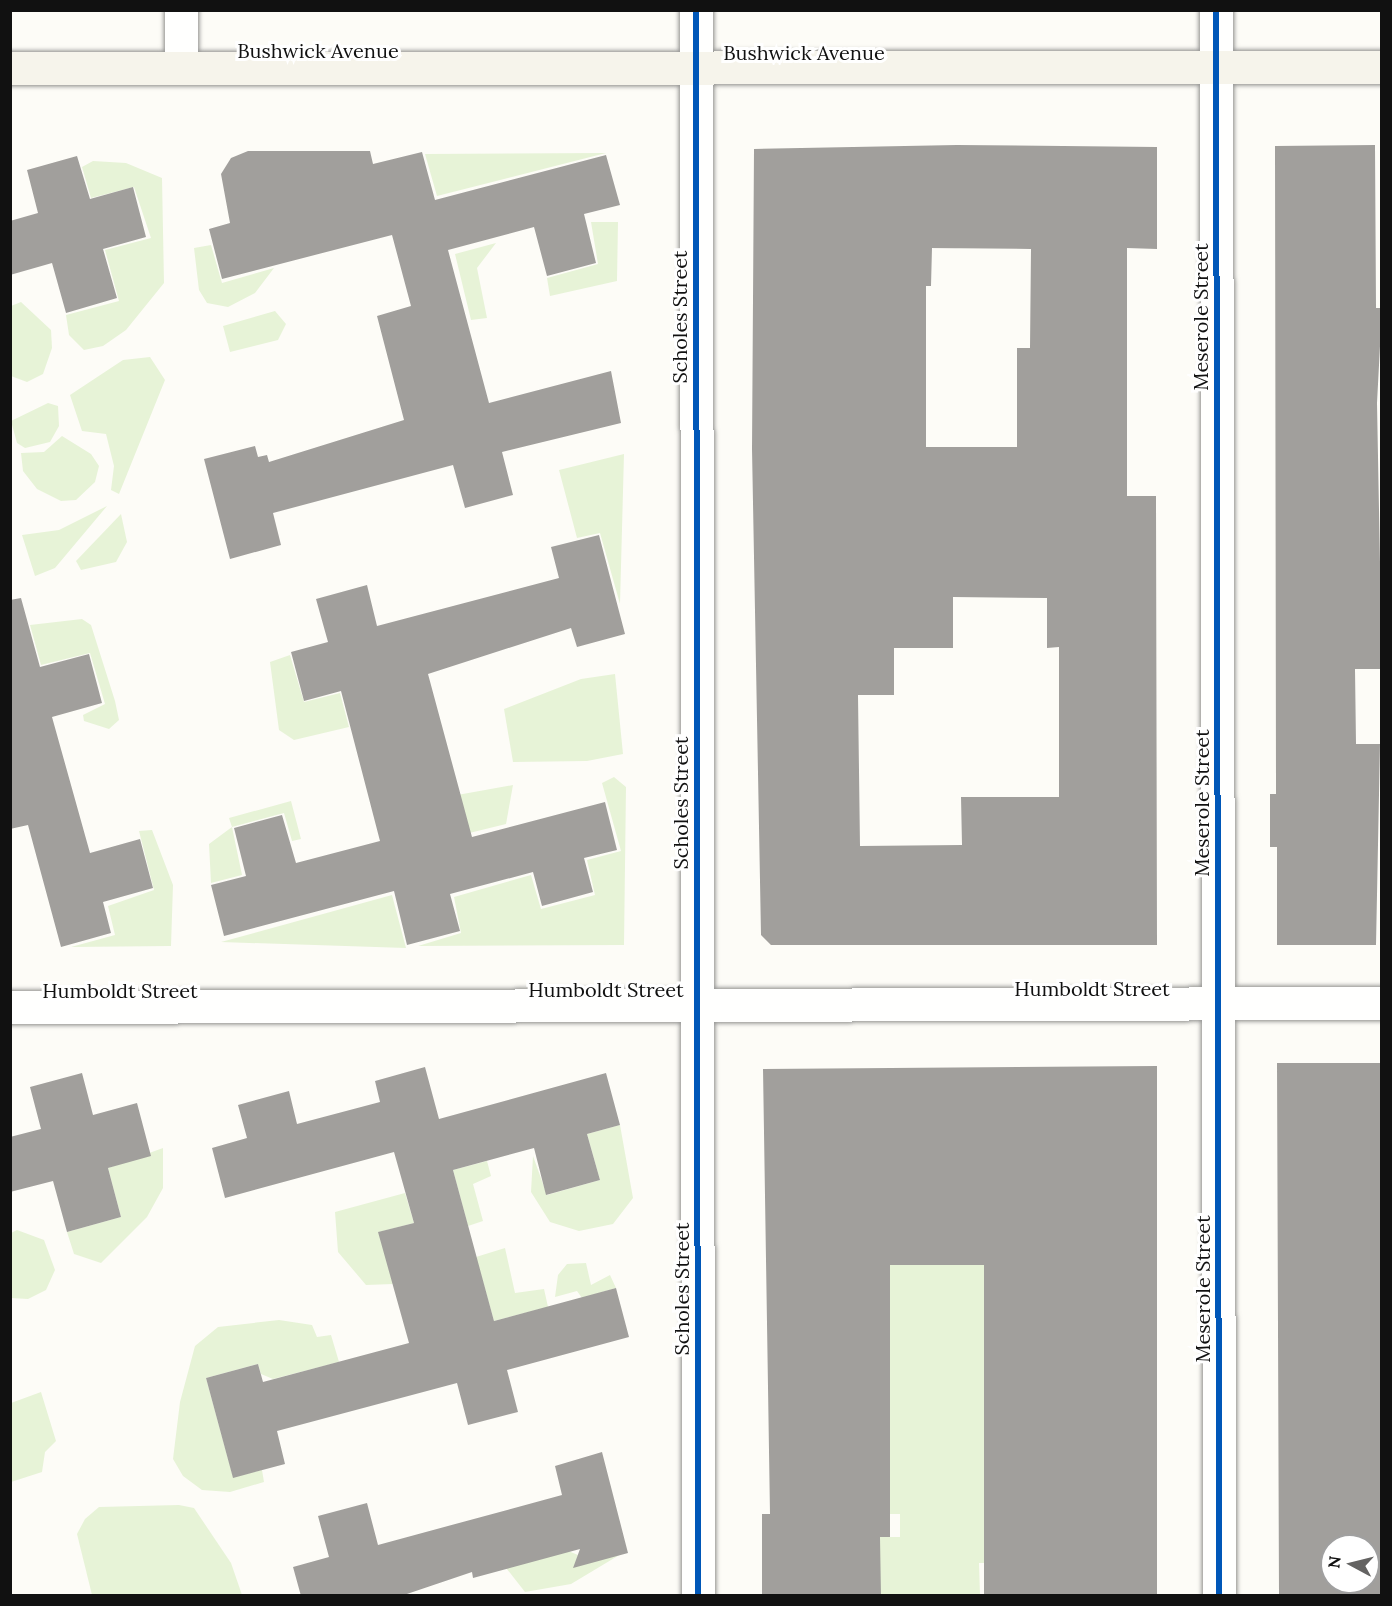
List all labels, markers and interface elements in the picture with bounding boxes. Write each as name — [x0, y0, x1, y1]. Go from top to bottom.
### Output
street label: Bushwick Avenue — [237, 38, 399, 62]
street label: Bushwick Avenue — [723, 40, 885, 64]
street label: Meserole Street — [1188, 243, 1212, 391]
street label: Scholes Street — [667, 250, 691, 384]
street label: Meserole Street — [1189, 729, 1213, 877]
street label: Scholes Street — [668, 736, 692, 870]
street label: Humboldt Street — [1014, 976, 1170, 1000]
street label: Humboldt Street — [528, 977, 684, 1001]
street label: Humboldt Street — [42, 978, 198, 1002]
street label: Meserole Street — [1190, 1215, 1214, 1363]
street label: Scholes Street — [669, 1222, 693, 1356]
north arrow — [1320, 1534, 1380, 1594]
text: N — [1323, 1555, 1345, 1569]

